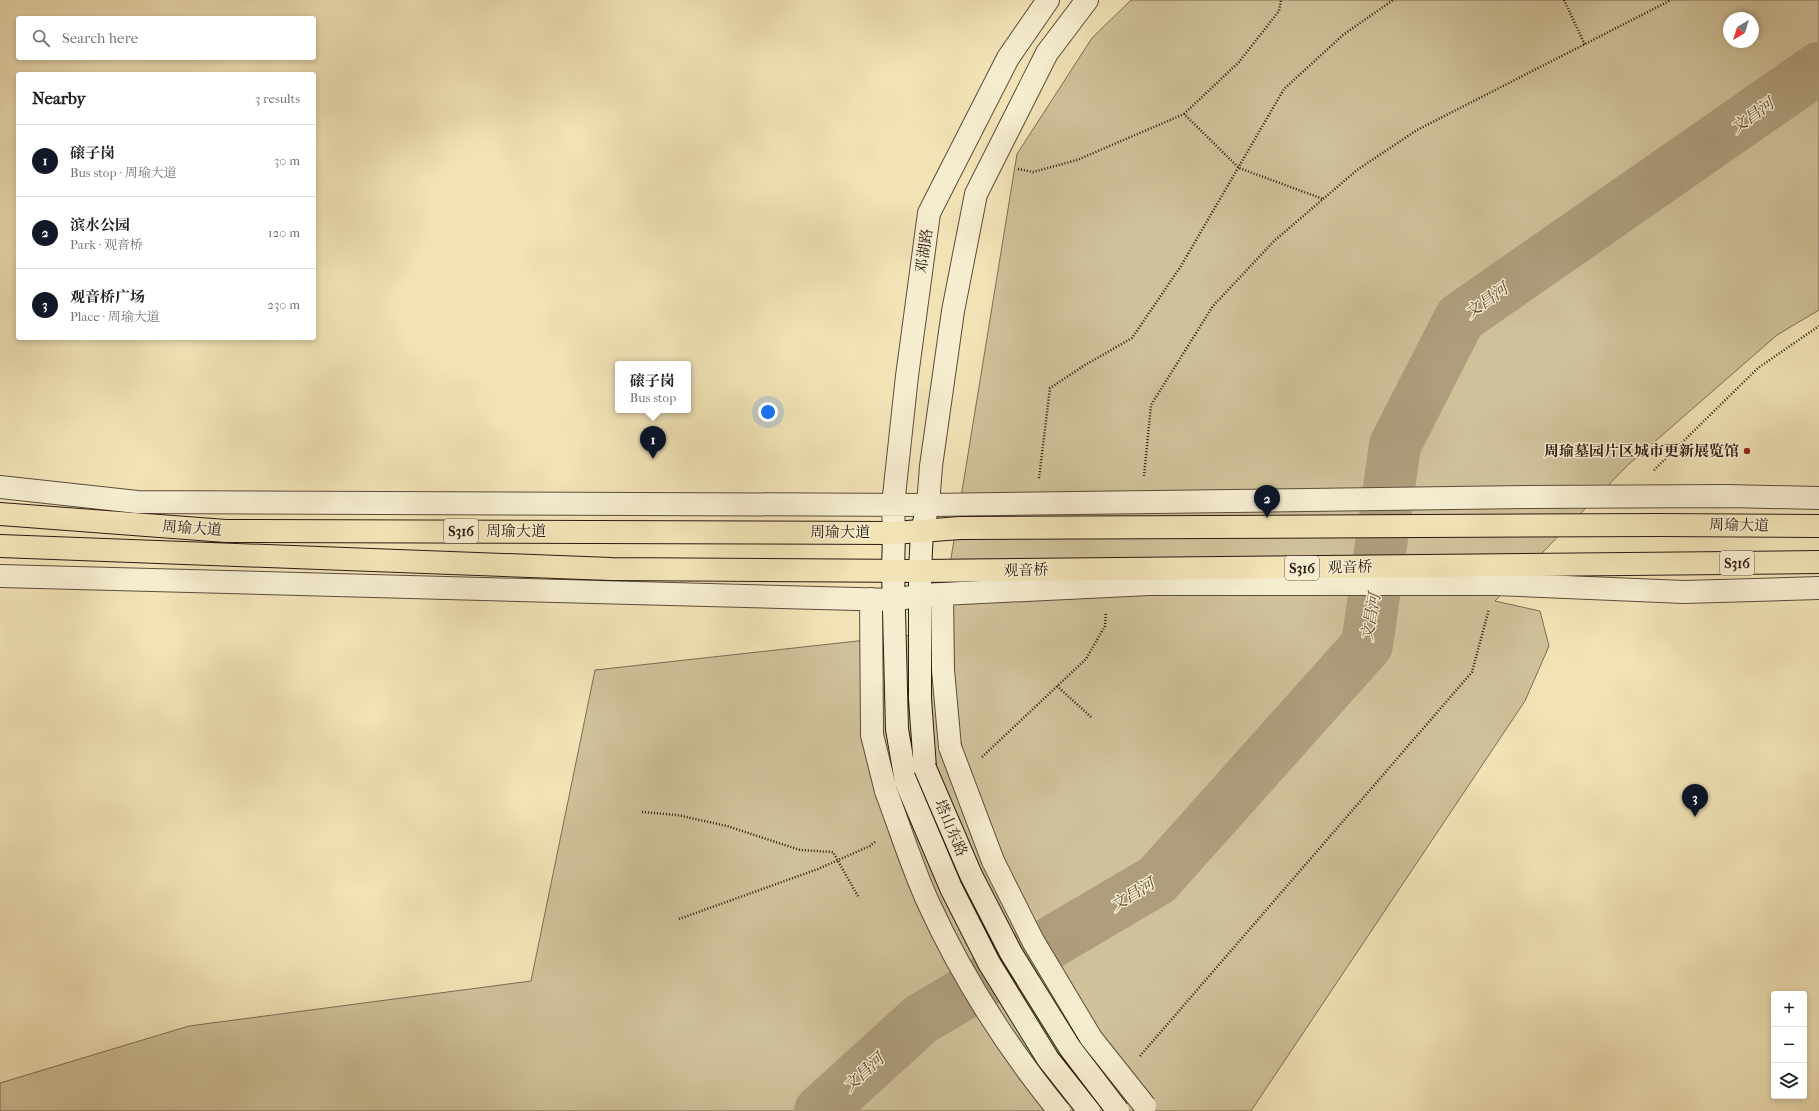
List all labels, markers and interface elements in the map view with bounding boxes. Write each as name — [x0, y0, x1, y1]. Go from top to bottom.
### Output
north arrow — [1723, 12, 1759, 48]
search box — [16, 16, 316, 60]
icon: search — [30, 27, 52, 49]
text: Search here — [62, 29, 138, 47]
text: Nearby — [32, 88, 86, 108]
text: 3 results — [255, 91, 300, 106]
water label: 文昌河 — [1727, 92, 1780, 137]
text: 磙子岗 — [70, 144, 115, 162]
text: 1 — [43, 153, 47, 168]
text: 30 m — [274, 153, 300, 168]
text: Bus stop · 周瑜大道 — [70, 165, 177, 180]
text: 滨水公园 — [70, 216, 130, 234]
text: 2 — [42, 225, 48, 240]
text: 120 m — [268, 225, 300, 240]
street label: 邓湖路 — [912, 227, 936, 275]
text: Park · 观音桥 — [70, 237, 143, 252]
water label: 文昌河 — [1461, 277, 1514, 322]
text: 观音桥广场 — [70, 288, 145, 306]
text: 3 — [42, 297, 48, 312]
text: 230 m — [267, 297, 300, 312]
text: Place · 周瑜大道 — [70, 309, 160, 324]
popup — [615, 361, 691, 413]
text: 磙子岗 — [630, 372, 675, 390]
text: Bus stop — [630, 390, 676, 405]
your location — [758, 402, 778, 422]
pin: 1 — [640, 426, 666, 459]
place label: 周瑜墓园片区城市更新展览馆 — [1544, 442, 1739, 460]
marker: 周瑜墓园片区城市更新展览馆 — [1742, 446, 1752, 456]
pin: 2 — [1254, 485, 1280, 518]
street label: 周瑜大道 — [1709, 515, 1769, 535]
street label: 周瑜大道 — [161, 517, 223, 539]
road number: S316 — [444, 519, 478, 543]
street label: 周瑜大道 — [486, 522, 546, 540]
street label: 周瑜大道 — [810, 523, 870, 541]
road number: S316 — [1720, 551, 1754, 575]
road number: S316 — [1285, 556, 1319, 580]
street label: 观音桥 — [1327, 558, 1373, 576]
street label: 观音桥 — [1003, 561, 1049, 579]
water label: 文昌河 — [1357, 589, 1385, 642]
pin: 3 — [1682, 784, 1708, 817]
street label: 塔山东路 — [931, 797, 971, 859]
water label: 文昌河 — [1107, 872, 1160, 915]
map controls — [1771, 991, 1807, 1099]
button: + — [1771, 991, 1807, 1027]
button: − — [1771, 1027, 1807, 1063]
water label: 文昌河 — [839, 1047, 890, 1095]
button: layers — [1771, 1063, 1807, 1099]

